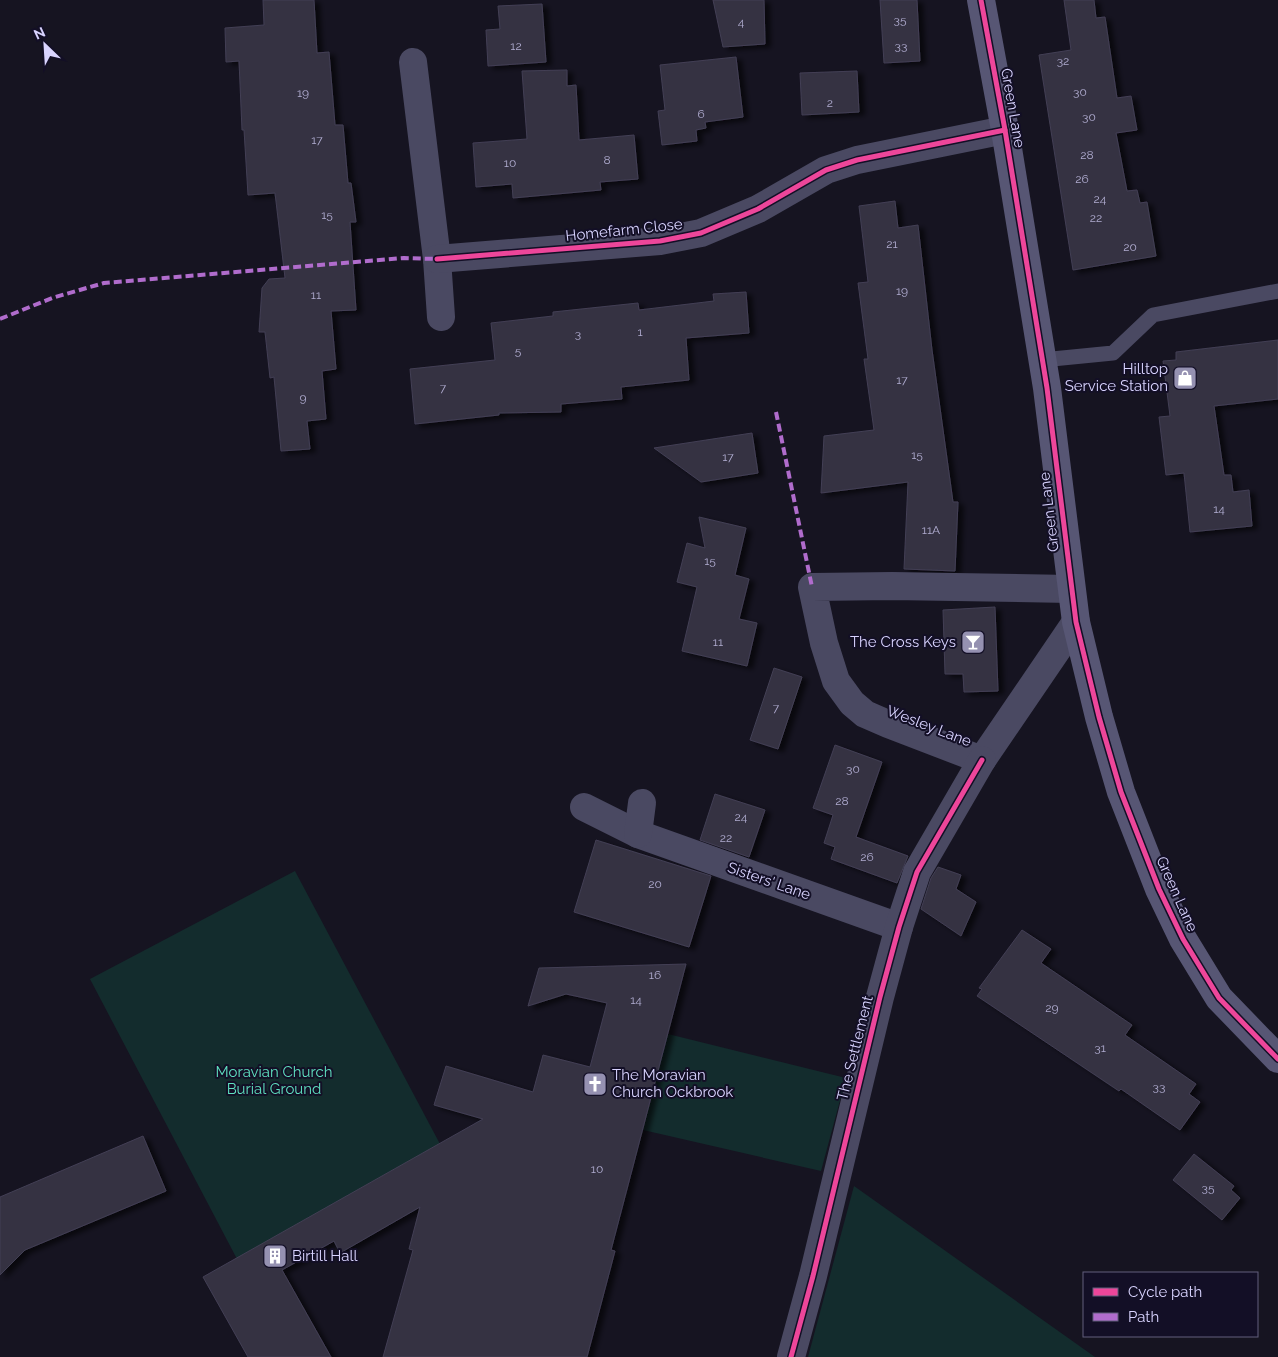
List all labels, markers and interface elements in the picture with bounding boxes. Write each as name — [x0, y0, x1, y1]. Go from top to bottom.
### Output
house number: 35 — [894, 13, 907, 27]
house number: 4 — [738, 15, 745, 29]
north arrow — [20, 20, 70, 70]
text: N — [31, 24, 48, 43]
house number: 12 — [510, 39, 522, 53]
house number: 33 — [895, 39, 907, 53]
house number: 32 — [1057, 54, 1069, 68]
street label: Green Lane — [997, 67, 1029, 149]
house number: 30 — [1073, 85, 1087, 99]
house number: 19 — [297, 86, 309, 100]
house number: 2 — [827, 96, 833, 110]
house number: 6 — [697, 107, 705, 121]
house number: 30 — [1082, 110, 1096, 124]
house number: 17 — [311, 133, 323, 147]
house number: 28 — [1080, 148, 1094, 162]
house number: 8 — [603, 153, 611, 167]
house number: 10 — [504, 156, 516, 170]
house number: 26 — [1075, 172, 1089, 186]
house number: 24 — [1094, 192, 1107, 206]
house number: 15 — [321, 208, 333, 222]
house number: 22 — [1090, 211, 1102, 225]
street label: Homefarm Close — [565, 215, 684, 245]
house number: 21 — [886, 237, 898, 251]
house number: 20 — [1123, 240, 1137, 254]
house number: 19 — [896, 284, 908, 298]
house number: 11 — [311, 288, 321, 302]
house number: 1 — [637, 325, 643, 339]
house number: 3 — [575, 327, 581, 341]
house number: 5 — [515, 344, 522, 358]
place label: Hilltop Service Station — [1065, 360, 1168, 395]
shop icon: Hilltop Service Station — [1172, 365, 1198, 391]
house number: 17 — [896, 373, 908, 387]
house number: 7 — [440, 381, 447, 395]
house number: 9 — [299, 391, 307, 405]
house number: 15 — [911, 448, 923, 462]
house number: 17 — [722, 450, 734, 464]
street label: Green Lane — [1035, 471, 1063, 553]
house number: 14 — [1213, 502, 1225, 516]
house number: 11A — [922, 523, 940, 537]
house number: 15 — [704, 554, 716, 568]
bar icon: The Cross Keys — [960, 629, 986, 655]
place label: The Cross Keys — [850, 633, 956, 651]
house number: 11 — [713, 635, 723, 649]
house number: 7 — [773, 701, 780, 715]
street label: Wesley Lane — [884, 702, 974, 750]
house number: 30 — [846, 762, 860, 776]
house number: 28 — [835, 794, 849, 808]
house number: 24 — [735, 810, 748, 824]
house number: 22 — [720, 831, 732, 845]
house number: 26 — [860, 850, 874, 864]
street label: Green Lane — [1152, 854, 1202, 935]
street label: Sisters' Lane — [725, 858, 813, 904]
house number: 20 — [648, 877, 662, 891]
house number: 16 — [649, 968, 661, 982]
house number: 14 — [630, 993, 642, 1007]
street label: The Settlement — [833, 994, 877, 1102]
house number: 29 — [1045, 1001, 1059, 1015]
house number: 31 — [1094, 1041, 1106, 1055]
park label: Moravian Church Burial Ground — [215, 1063, 333, 1098]
place label: The Moravian Church Ockbrook — [612, 1066, 733, 1101]
church icon: The Moravian Church Ockbrook — [582, 1071, 608, 1097]
house number: 33 — [1153, 1080, 1165, 1094]
house number: 10 — [591, 1162, 603, 1176]
house number: 35 — [1202, 1181, 1215, 1195]
building icon: Birtill Hall — [262, 1243, 288, 1269]
place label: Birtill Hall — [292, 1247, 359, 1265]
legend — [1083, 1272, 1258, 1337]
text: Cycle path — [1128, 1283, 1202, 1301]
text: Path — [1128, 1308, 1159, 1326]

